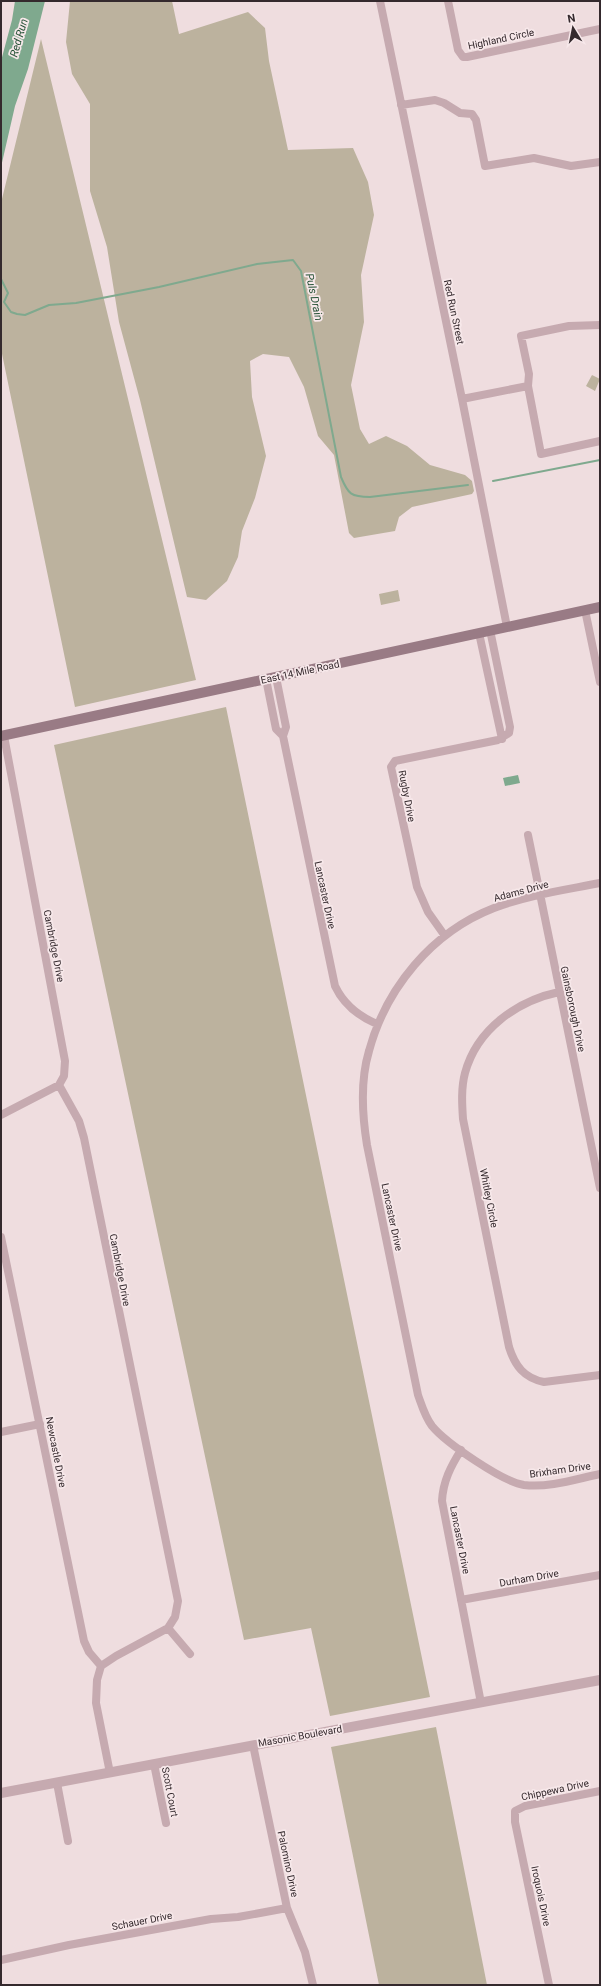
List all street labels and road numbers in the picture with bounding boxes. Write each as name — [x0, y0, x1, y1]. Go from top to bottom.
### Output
street label: Highland Circle — [467, 27, 535, 51]
street label: Red Run Street — [442, 279, 466, 345]
street label: East 14 Mile Road — [260, 658, 340, 686]
street label: Rugby Drive — [397, 769, 417, 823]
street label: Lancaster Drive — [312, 860, 338, 930]
street label: Adams Drive — [492, 878, 550, 904]
street label: Cambridge Drive — [42, 909, 66, 983]
street label: Gainsborough Drive — [559, 965, 587, 1053]
street label: Whitley Circle — [478, 1167, 500, 1229]
street label: Lancaster Drive — [379, 1182, 405, 1252]
street label: Cambridge Drive — [108, 1233, 132, 1307]
street label: Newcastle Drive — [44, 1416, 68, 1488]
street label: Brixham Drive — [529, 1460, 591, 1480]
street label: Lancaster Drive — [448, 1505, 472, 1575]
street label: Durham Drive — [498, 1567, 560, 1589]
street label: Masonic Boulevard — [257, 1723, 343, 1749]
street label: Scott Court — [160, 1766, 180, 1818]
street label: Chippewa Drive — [520, 1777, 590, 1803]
street label: Palomino Drive — [276, 1830, 300, 1898]
street label: Iroquois Drive — [529, 1865, 553, 1927]
street label: Schauer Drive — [111, 1910, 173, 1932]

